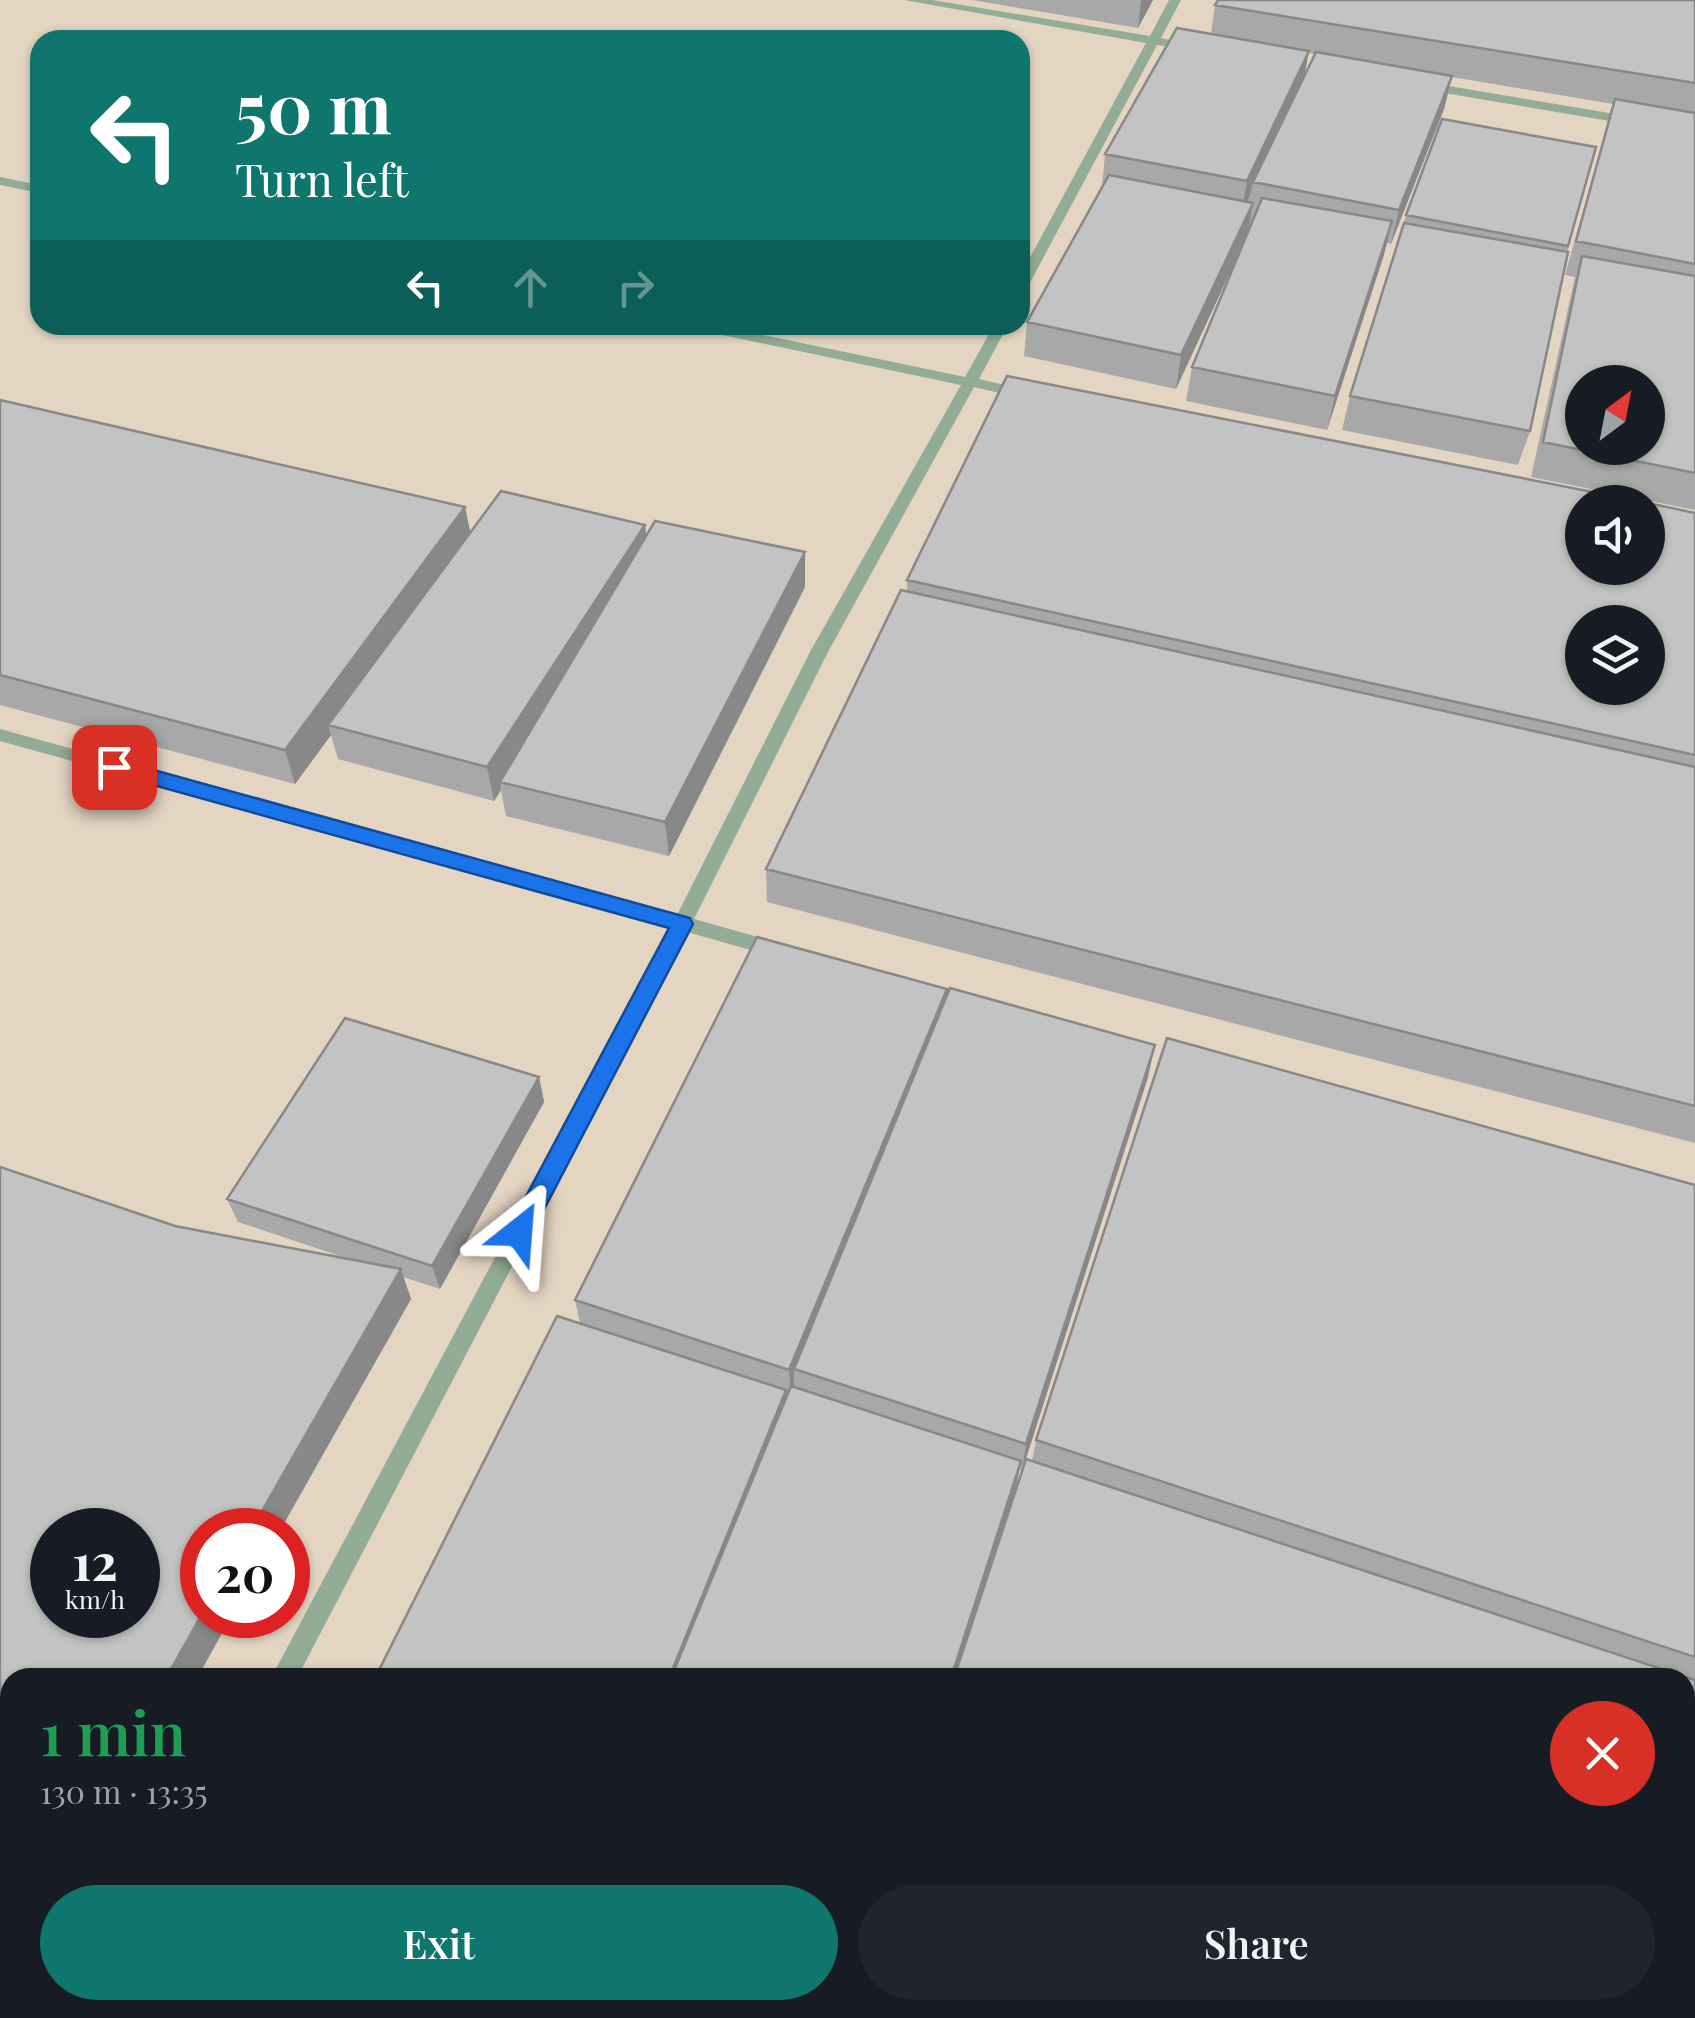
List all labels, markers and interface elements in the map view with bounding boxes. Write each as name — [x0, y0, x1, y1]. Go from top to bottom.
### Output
text: 50 m — [235, 58, 392, 152]
icon: left — [70, 70, 200, 200]
text: Turn left — [235, 148, 409, 208]
icon: left — [398, 260, 453, 315]
icon: ahead — [503, 260, 558, 315]
icon: right — [608, 260, 663, 315]
north arrow — [1565, 365, 1665, 465]
map controls — [1565, 365, 1665, 705]
button: sound — [1565, 485, 1665, 585]
button: layers — [1565, 605, 1665, 705]
pin — [72, 725, 157, 810]
icon: arrive — [87, 740, 142, 795]
position arrow — [467, 1180, 571, 1284]
speed limit sign: 20 — [180, 1508, 310, 1638]
text: 12 — [72, 1527, 118, 1594]
text: km/h — [65, 1582, 125, 1615]
text: 1 min — [40, 1691, 186, 1771]
button: close — [1550, 1701, 1655, 1806]
text: 130 m · 13:35 — [40, 1769, 208, 1812]
button: Exit — [40, 1885, 838, 2000]
button: Share — [858, 1885, 1655, 2000]

